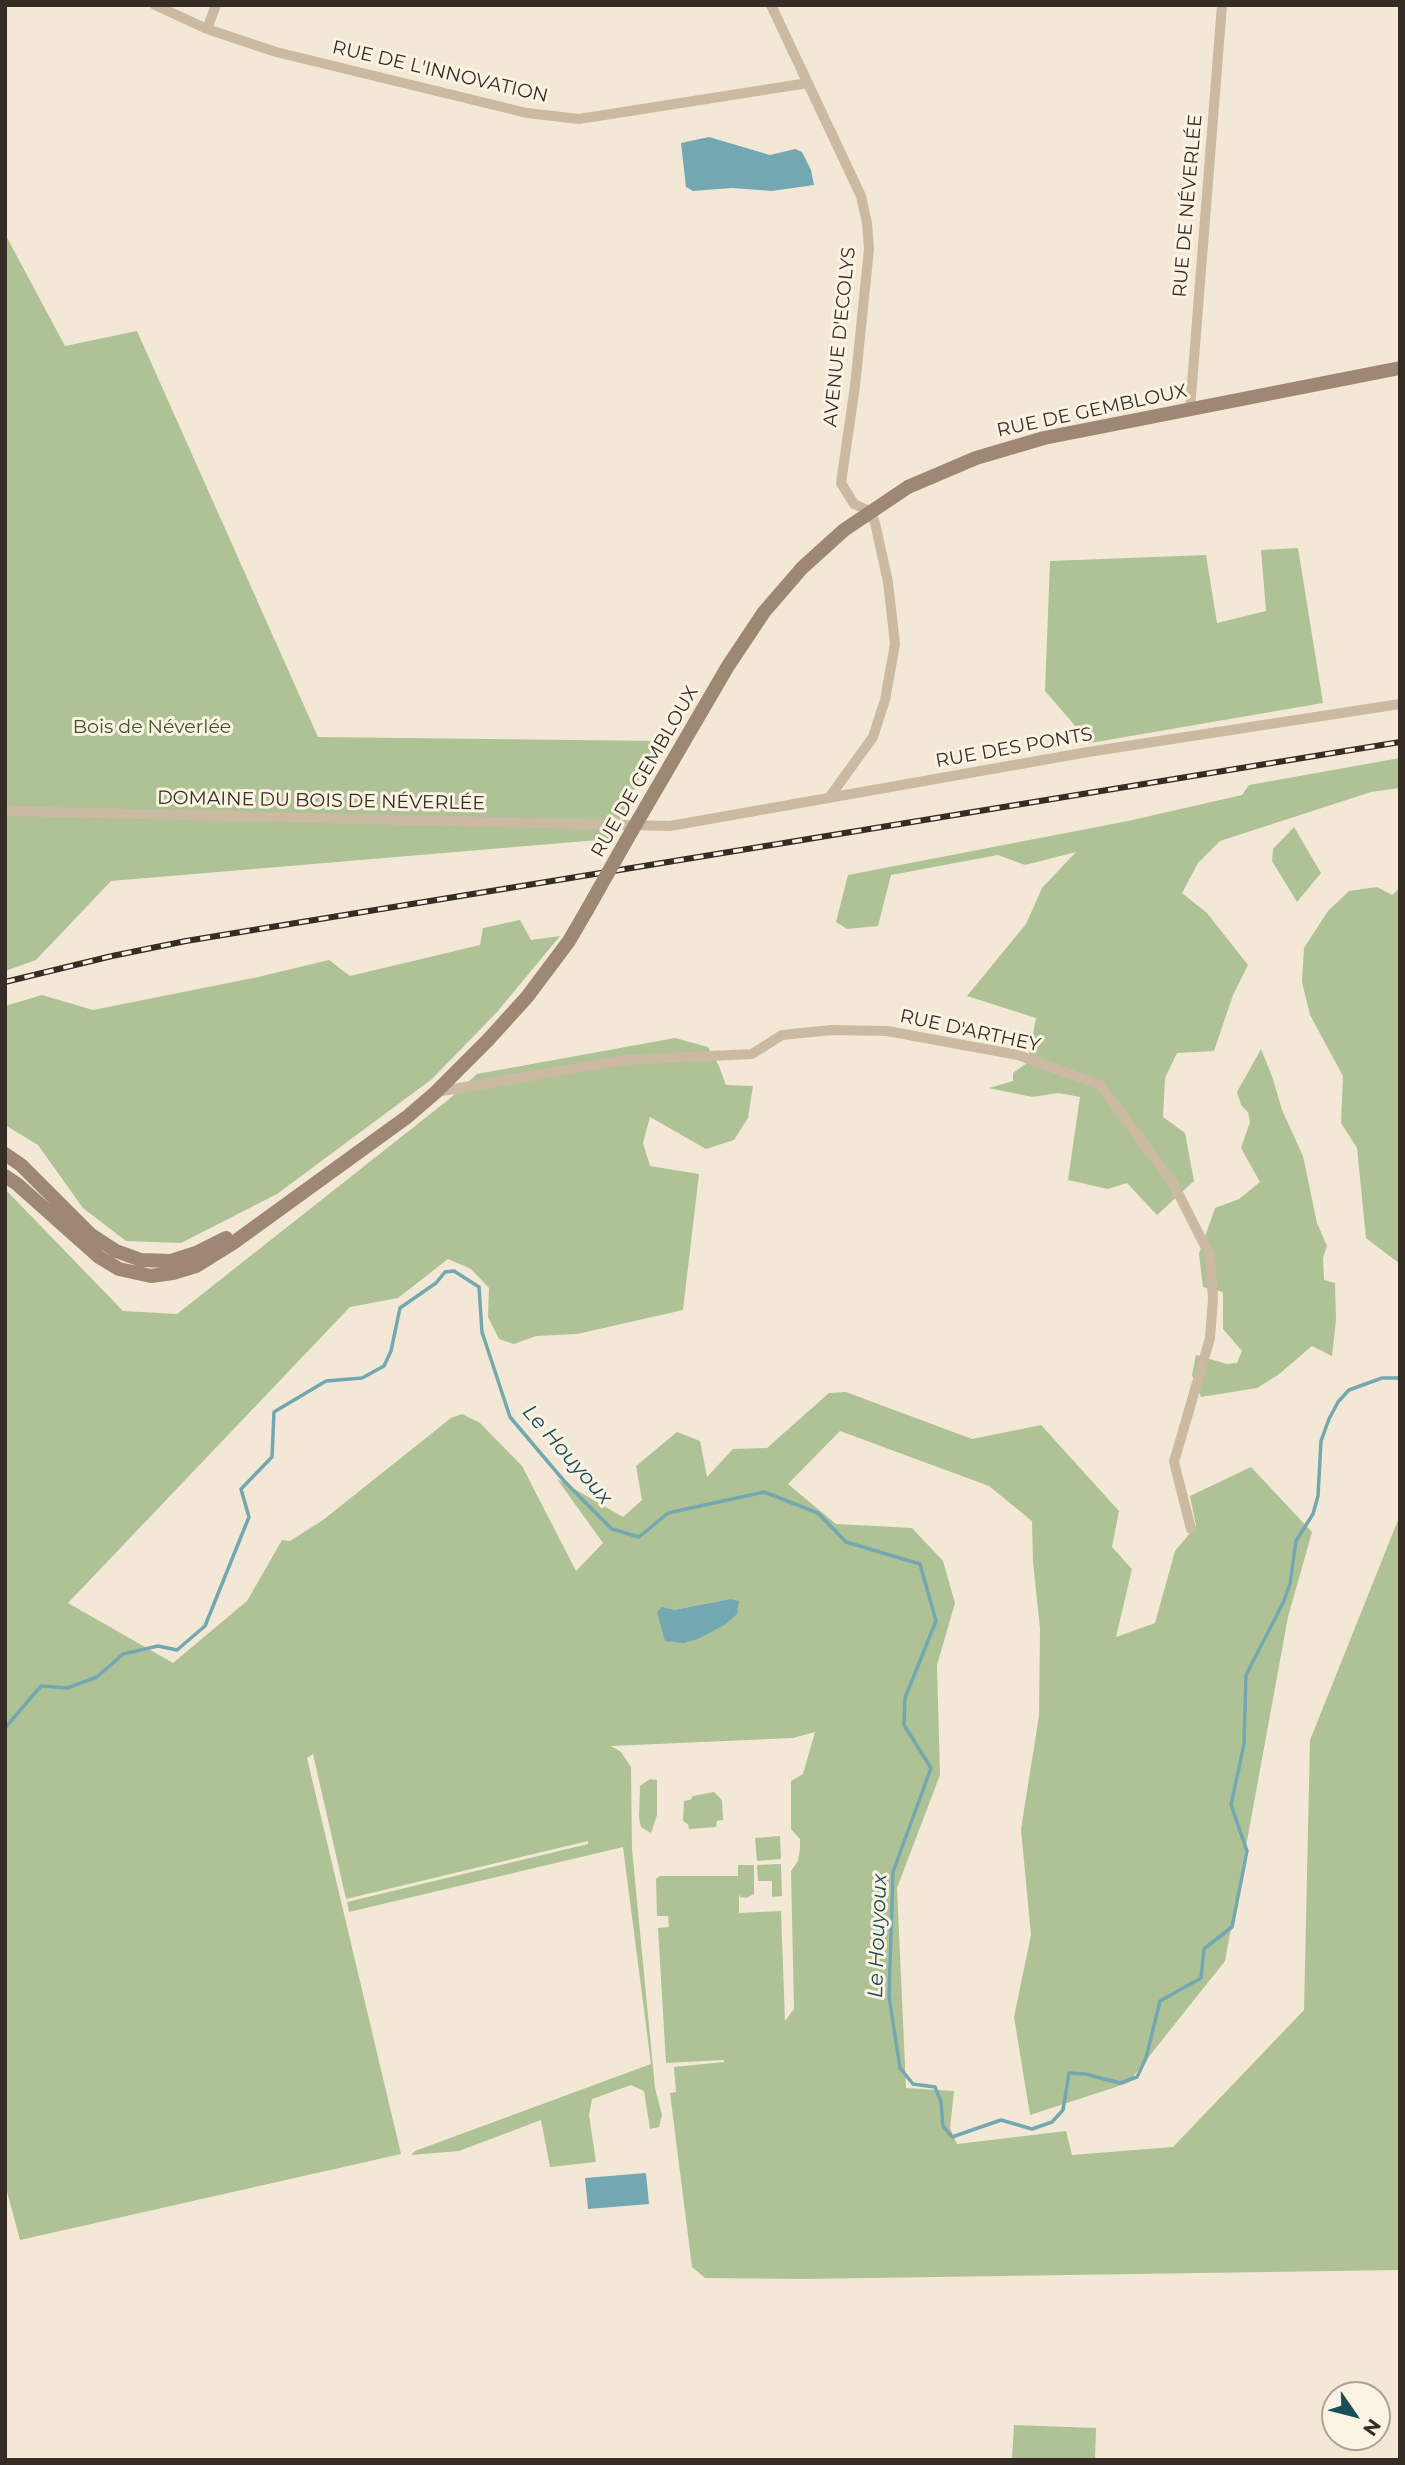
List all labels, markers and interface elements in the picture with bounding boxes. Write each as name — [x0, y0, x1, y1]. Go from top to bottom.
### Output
street label: RUE DE L'INNOVATION — [330, 36, 550, 108]
street label: RUE DE NÉVERLÉE — [1169, 113, 1207, 299]
street label: AVENUE D'ECOLYS — [819, 246, 861, 428]
street label: RUE DE GEMBLOUX — [995, 380, 1189, 442]
street label: RUE DE GEMBLOUX — [587, 682, 703, 862]
park label: Bois de Néverlée — [73, 716, 231, 738]
street label: RUE DES PONTS — [934, 723, 1094, 773]
street label: DOMAINE DU BOIS DE NÉVERLÉE — [157, 787, 485, 815]
street label: RUE D'ARTHEY — [898, 1005, 1042, 1057]
water label: Le Houyoux — [517, 1400, 617, 1510]
water label: Le Houyoux — [863, 1873, 893, 1999]
north arrow — [1321, 2381, 1391, 2451]
text: N — [1358, 2414, 1386, 2440]

